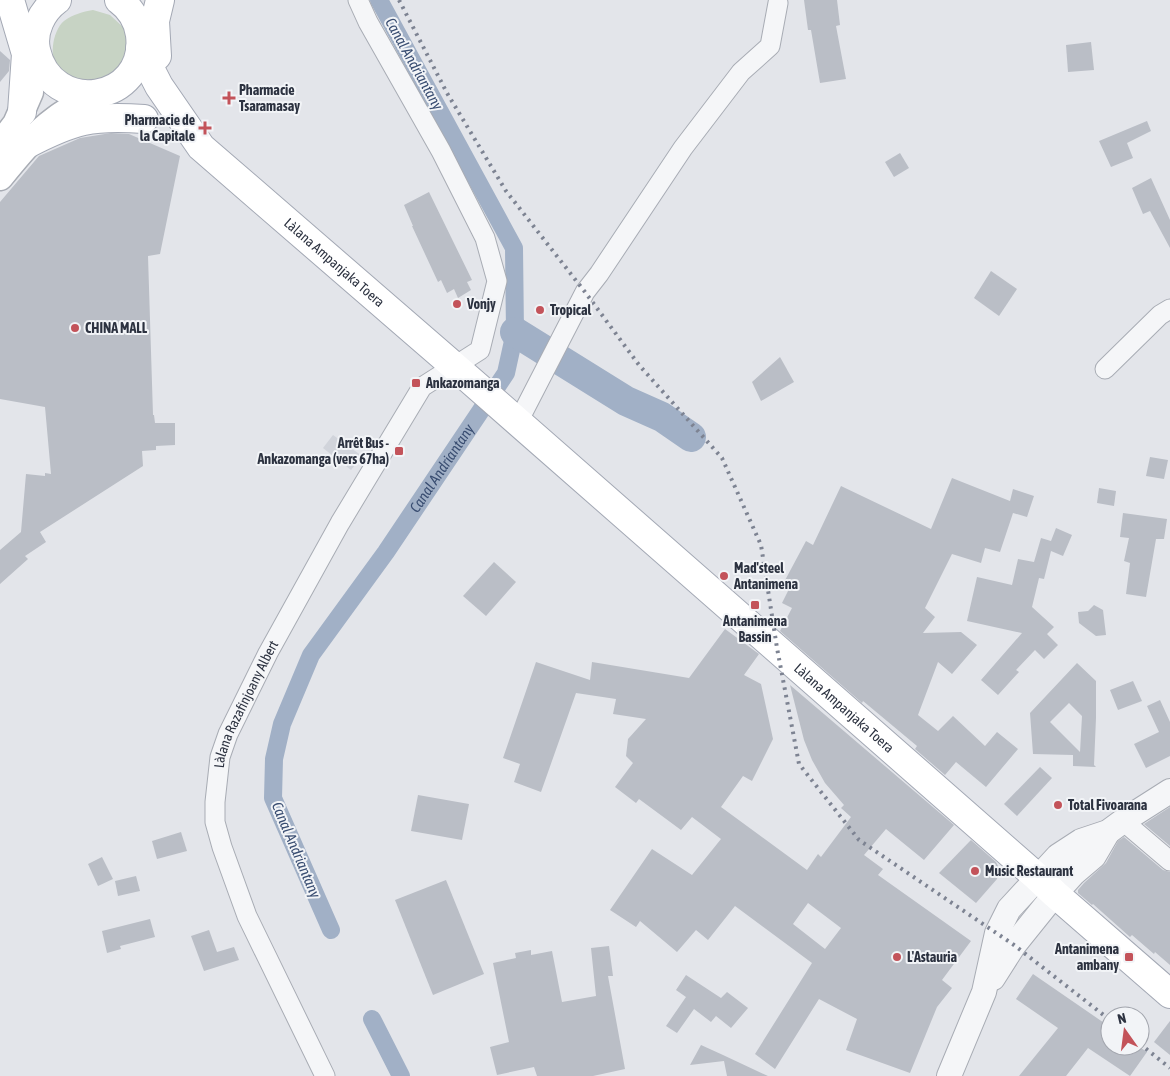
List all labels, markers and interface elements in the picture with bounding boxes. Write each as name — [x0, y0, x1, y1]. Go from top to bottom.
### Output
water label: Canal Andriantany — [382, 15, 447, 113]
place label: Pharmacie Tsaramasay — [239, 82, 300, 114]
marker: Pharmacie Tsaramasay — [223, 92, 235, 104]
place label: Pharmacie de la Capitale — [124, 112, 195, 144]
marker: Pharmacie de la Capitale — [199, 122, 211, 134]
street label: Làlana Ampanjaka Toera — [281, 215, 388, 310]
place label: Vonjy — [466, 296, 496, 312]
marker: Vonjy — [451, 298, 463, 310]
place label: Tropical — [550, 302, 592, 318]
marker: Tropical — [534, 304, 546, 316]
place label: CHINA MALL — [85, 320, 148, 336]
marker: CHINA MALL — [69, 322, 81, 334]
place label: Ankazomanga — [425, 375, 500, 391]
marker: Ankazomanga — [410, 377, 422, 389]
water label: Canal Andriantany — [406, 420, 478, 515]
place label: Arrêt Bus - Ankazomanga (vers 67ha) — [256, 435, 389, 467]
marker: Arrêt Bus - Ankazomanga (vers 67ha) — [393, 445, 405, 457]
place label: Mad'steel Antanimena — [733, 560, 798, 592]
marker: Mad'steel Antanimena — [718, 570, 730, 582]
marker: Antanimena Bassin — [749, 599, 761, 611]
place label: Antanimena Bassin — [722, 613, 787, 645]
street label: Làlana Razafinjoany Albert — [211, 638, 281, 769]
street label: Làlana Ampanjaka Toera — [791, 660, 897, 756]
place label: Total Fivoarana — [1068, 797, 1148, 813]
water label: Canal Andriantany — [269, 799, 325, 901]
marker: Total Fivoarana — [1052, 799, 1064, 811]
place label: Music Restaurant — [985, 863, 1073, 879]
marker: Music Restaurant — [969, 865, 981, 877]
place label: Antanimena ambany — [1054, 941, 1119, 973]
place label: L'Astauria — [907, 949, 957, 965]
marker: L'Astauria — [891, 951, 903, 963]
marker: Antanimena ambany — [1123, 951, 1135, 963]
north arrow — [1100, 1006, 1150, 1056]
text: N — [1116, 1010, 1128, 1027]

